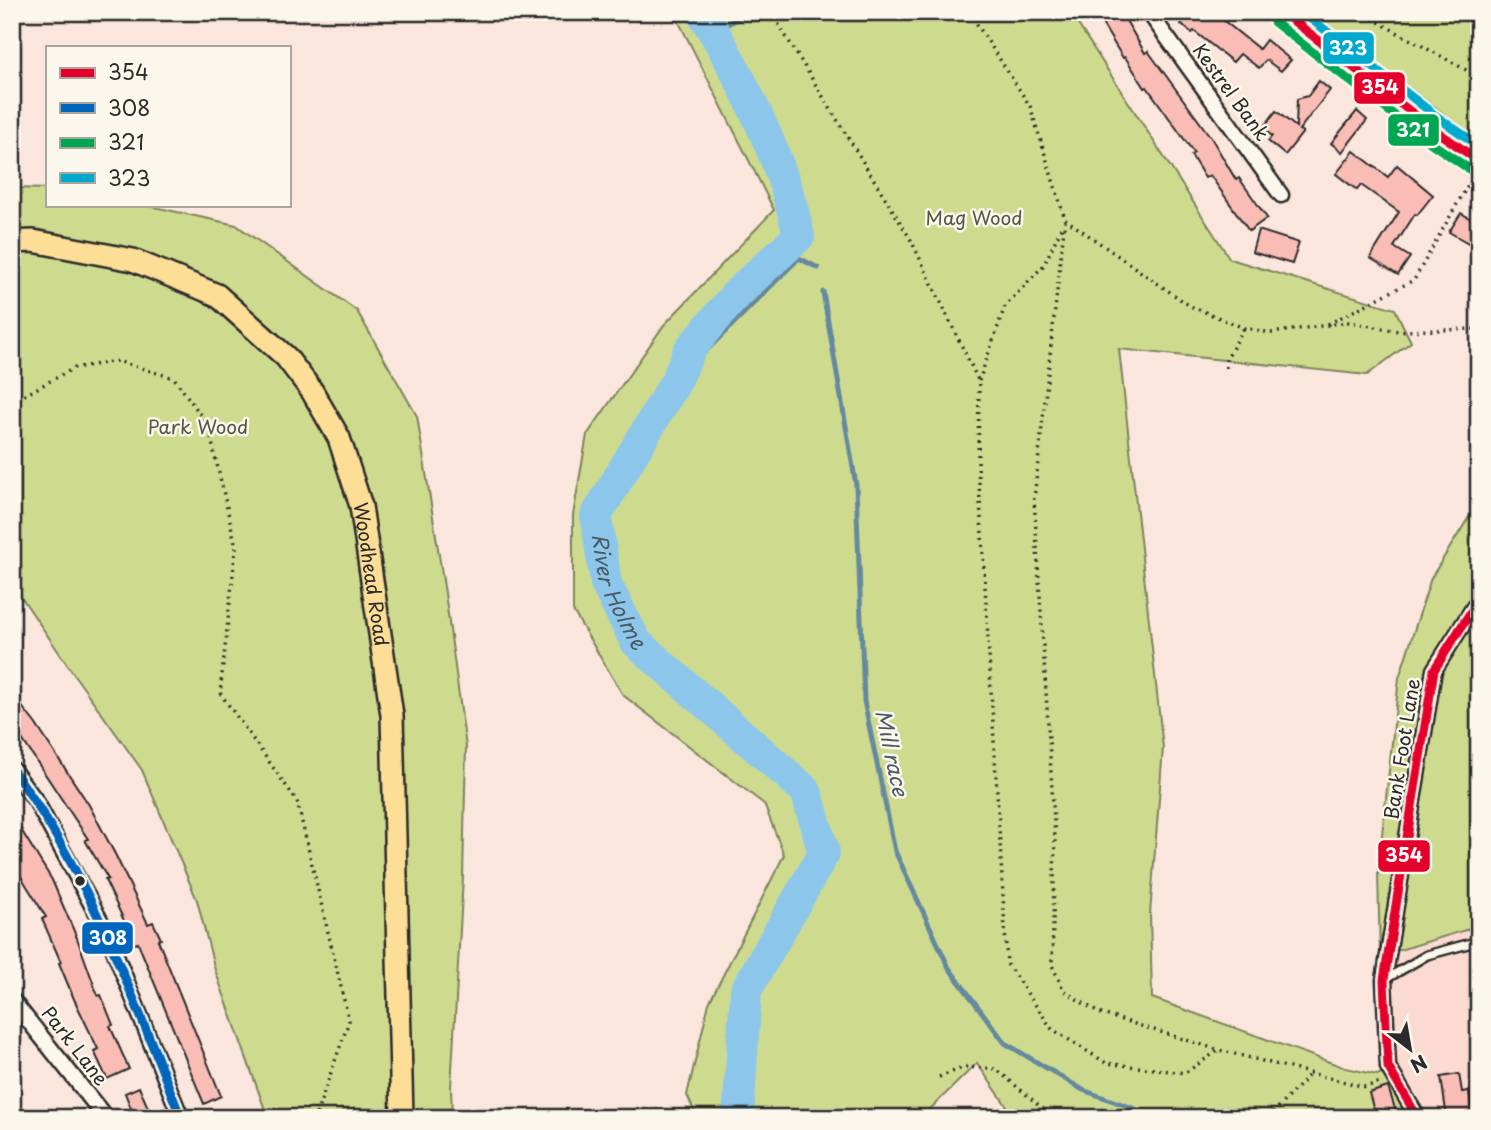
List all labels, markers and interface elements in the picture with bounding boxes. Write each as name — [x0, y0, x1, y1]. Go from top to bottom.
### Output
line badge: 323 — [1322, 31, 1375, 65]
text: 323 — [1329, 33, 1367, 61]
street label: Kestrel Bank — [1187, 37, 1277, 146]
legend — [46, 46, 290, 206]
text: 354 — [108, 55, 149, 87]
line badge: 354 — [1353, 71, 1406, 105]
text: 354 — [1361, 72, 1399, 100]
text: 308 — [108, 91, 150, 123]
line badge: 321 — [1387, 113, 1440, 147]
text: 321 — [1396, 115, 1430, 143]
text: 321 — [108, 125, 144, 157]
text: 323 — [108, 161, 150, 193]
park label: Mag Wood — [925, 203, 1023, 231]
park label: Park Wood — [148, 412, 248, 440]
street label: Woodhead Road — [348, 500, 397, 648]
water label: River Holme — [585, 531, 654, 658]
street label: Bank Foot Lane — [1376, 676, 1426, 822]
water label: Mill race — [868, 706, 918, 801]
line badge: 354 — [1377, 839, 1431, 873]
text: 354 — [1385, 840, 1423, 868]
unlabelled marker — [73, 874, 87, 888]
line badge: 308 — [81, 921, 134, 955]
text: 308 — [89, 923, 127, 951]
street label: Park Lane — [36, 1000, 116, 1091]
north arrow — [1376, 1014, 1446, 1084]
text: N — [1406, 1049, 1433, 1080]

